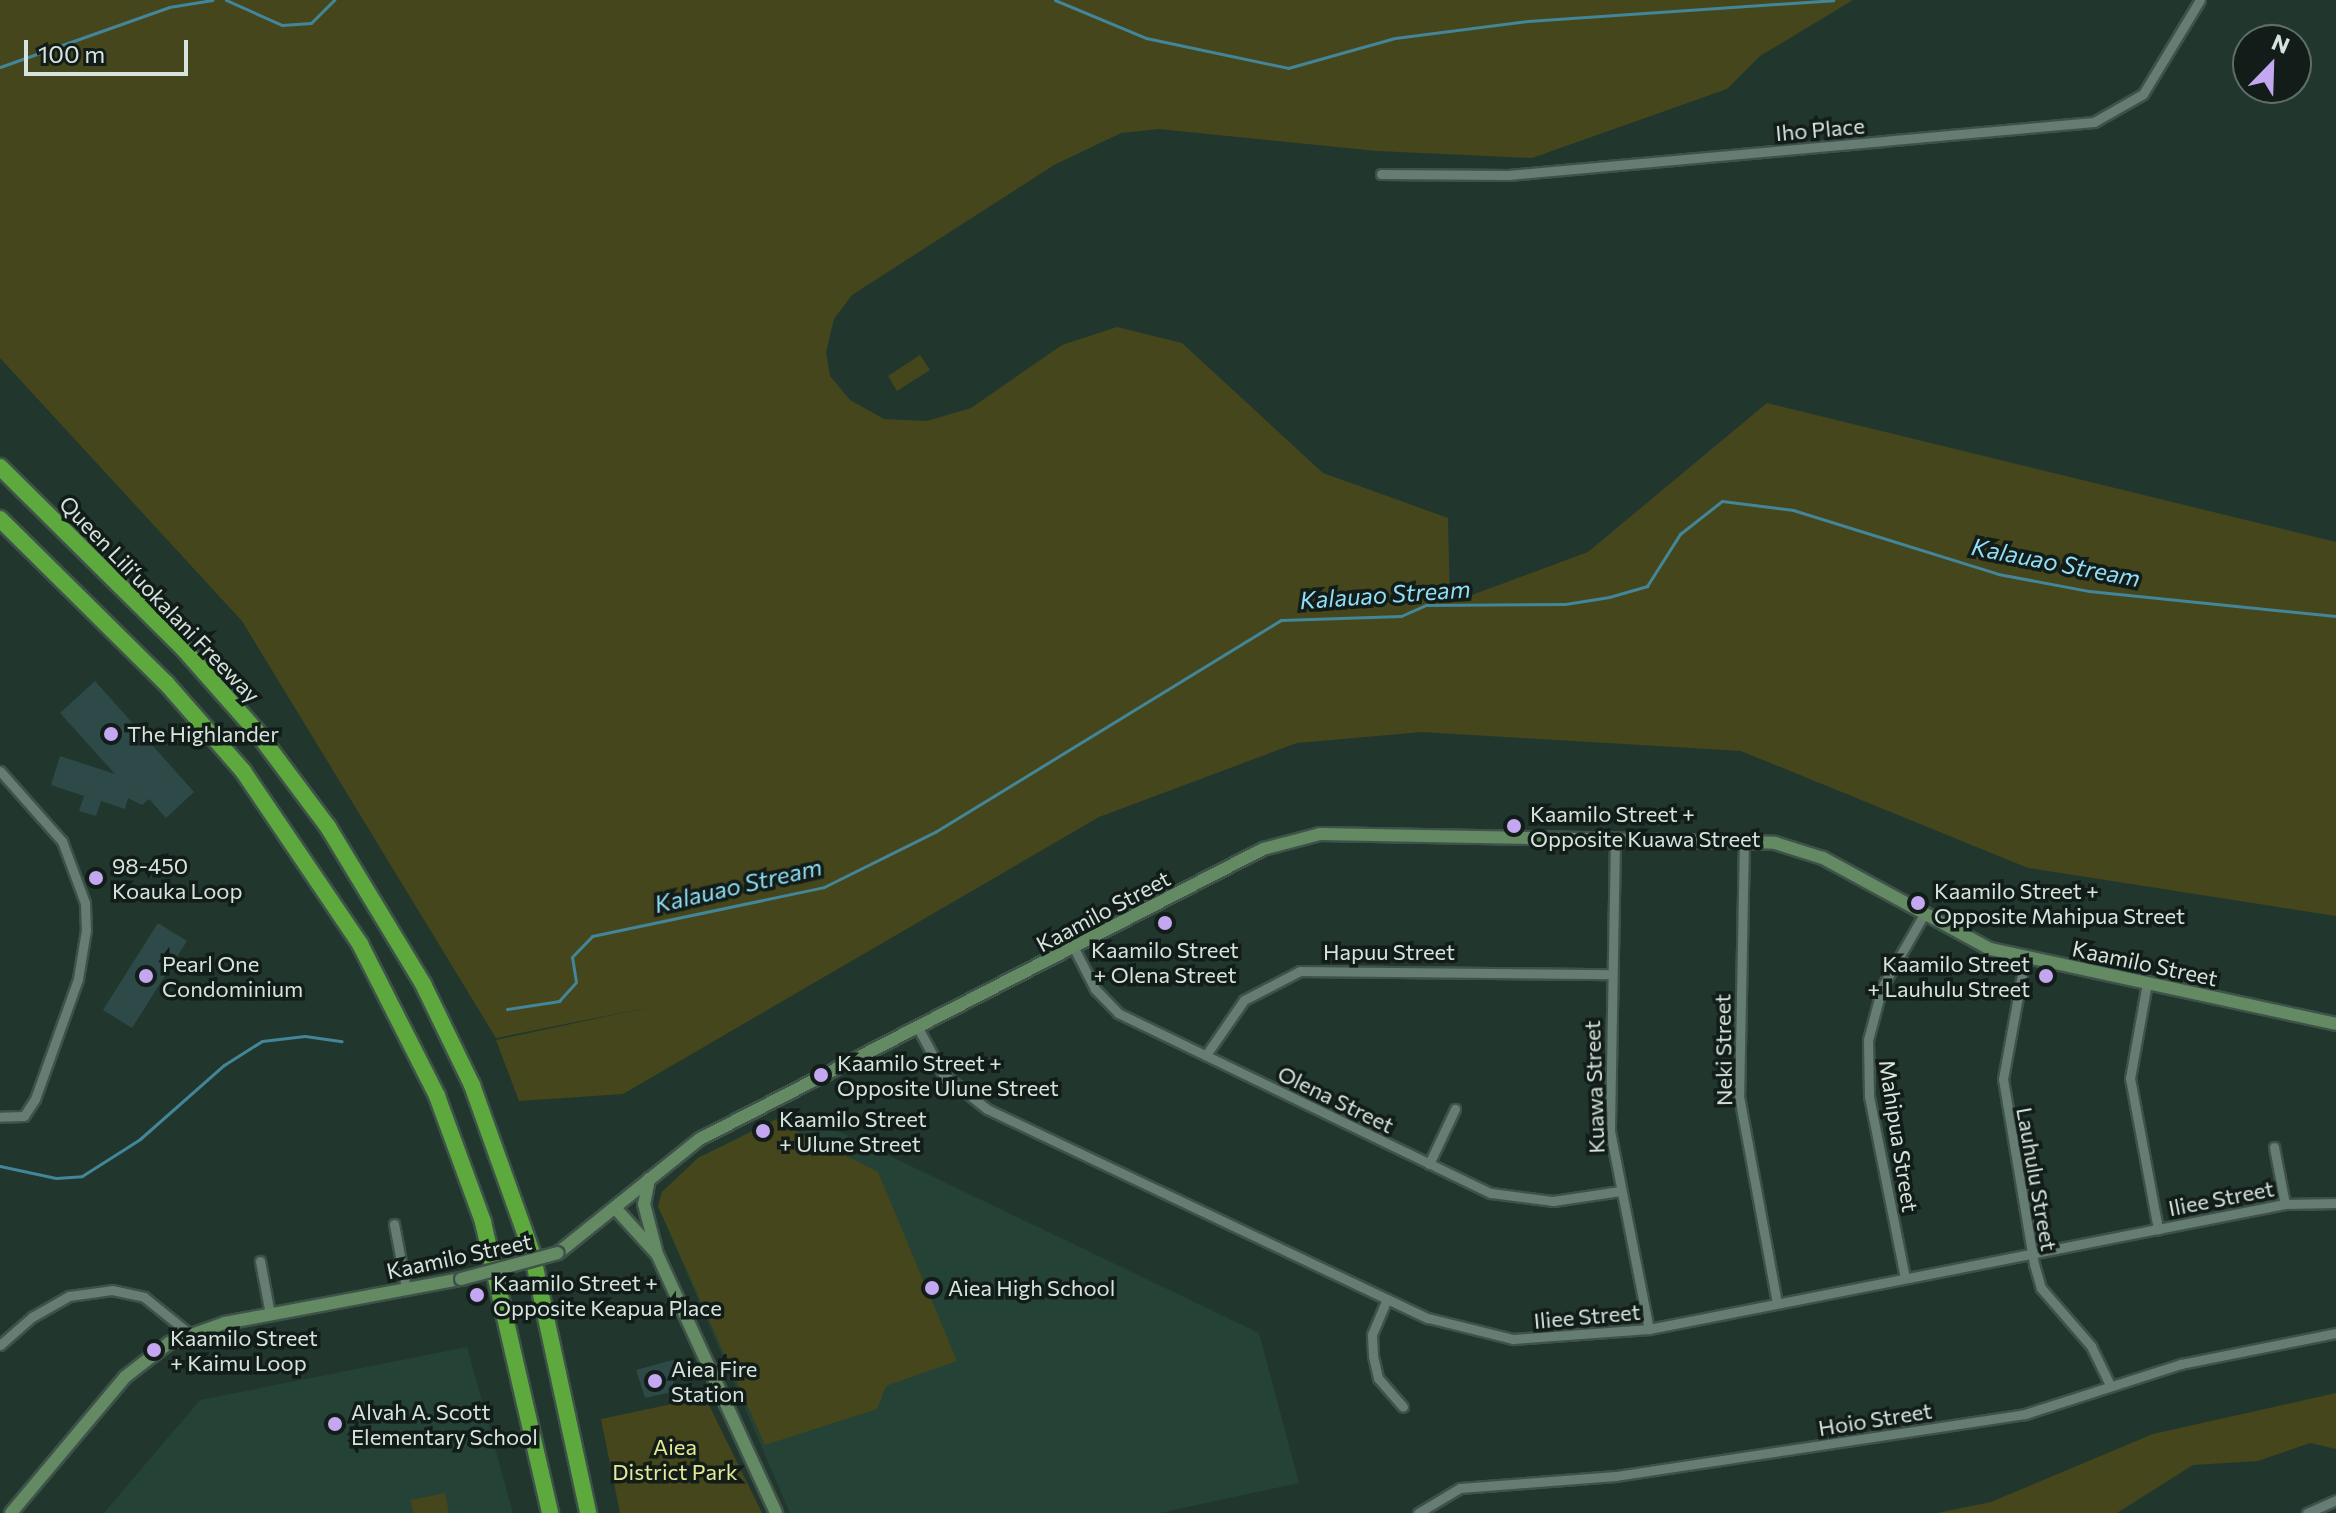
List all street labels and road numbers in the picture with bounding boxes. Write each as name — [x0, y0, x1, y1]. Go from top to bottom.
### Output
street label: Iho Place — [1774, 112, 1866, 146]
street label: Queen Liliʻuokalani Freeway — [54, 490, 266, 708]
street label: Kaamilo Street — [1032, 865, 1174, 957]
street label: Kaamilo Street — [2070, 935, 2220, 991]
street label: Hapuu Street — [1323, 939, 1455, 965]
street label: Neki Street — [1709, 994, 1737, 1106]
street label: Kuawa Street — [1578, 1020, 1610, 1154]
street label: Mahipua Street — [1874, 1058, 1924, 1214]
street label: Olena Street — [1274, 1060, 1398, 1138]
street label: Lauhulu Street — [2011, 1105, 2063, 1253]
street label: Iliee Street — [2166, 1175, 2276, 1221]
street label: Kaamilo Street — [384, 1228, 534, 1284]
street label: Iliee Street — [1533, 1298, 1641, 1334]
street label: Hoio Street — [1816, 1397, 1934, 1441]

